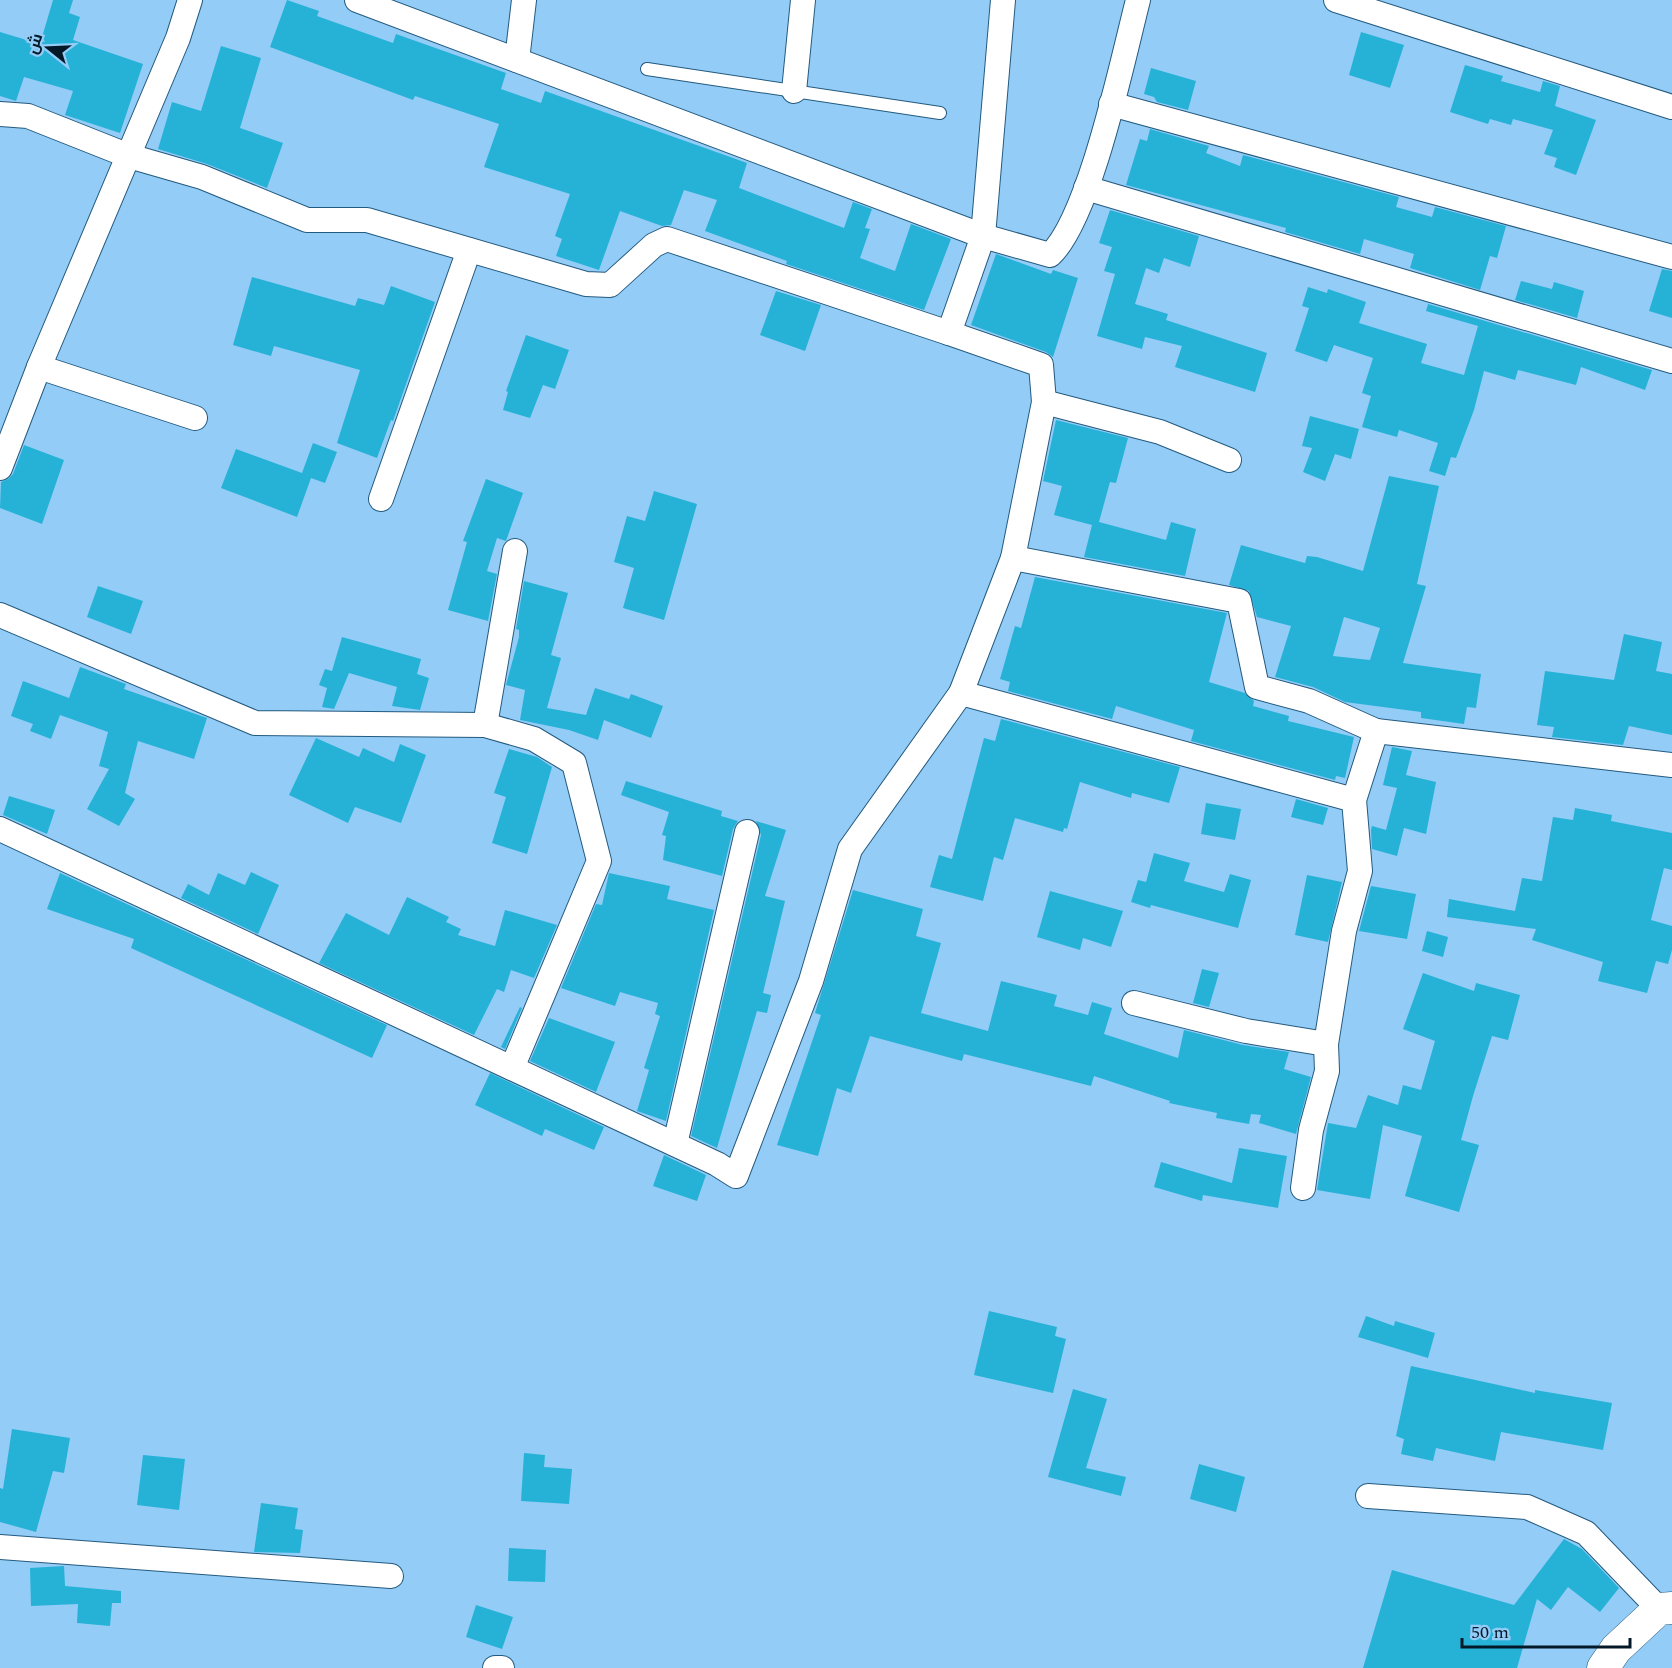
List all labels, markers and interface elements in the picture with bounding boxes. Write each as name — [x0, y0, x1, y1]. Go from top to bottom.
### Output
north arrow — [18, 18, 78, 78]
text: ش — [20, 30, 49, 57]
scale bar — [1462, 1611, 1630, 1649]
text: 50 m — [1471, 1619, 1509, 1646]

